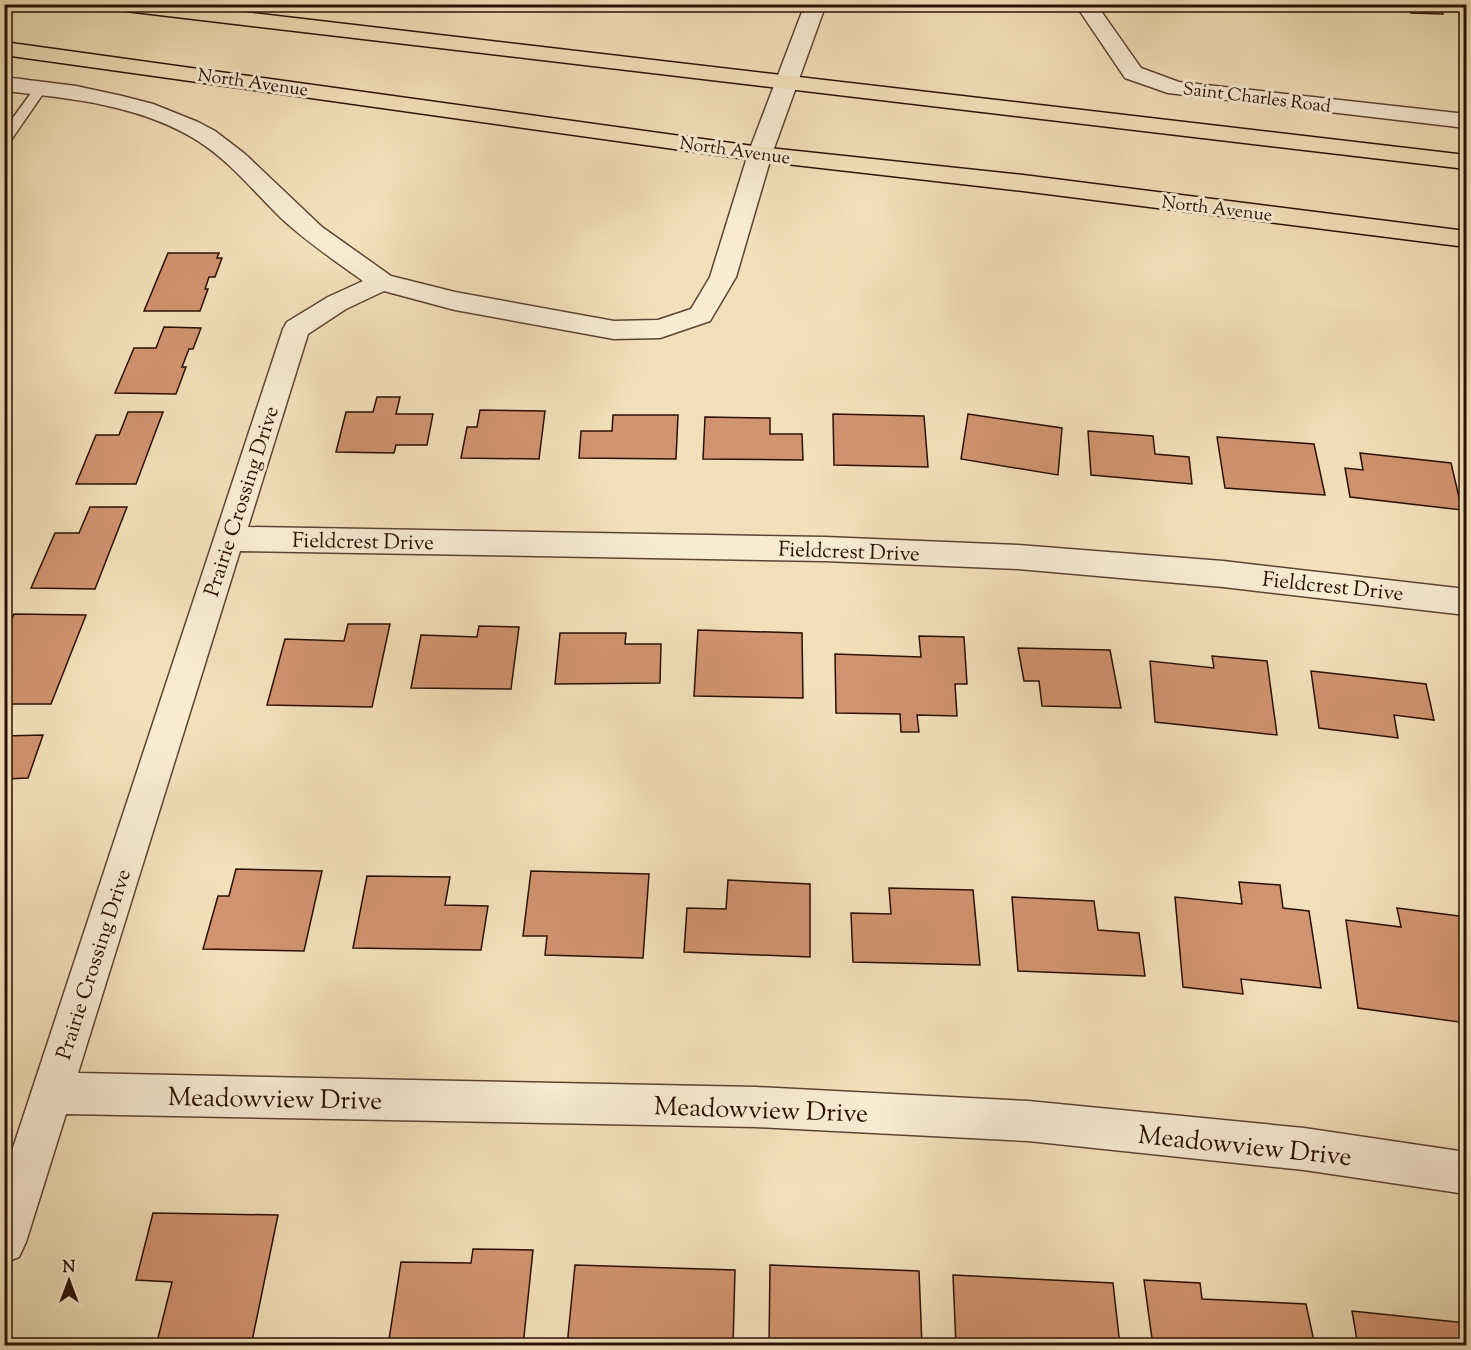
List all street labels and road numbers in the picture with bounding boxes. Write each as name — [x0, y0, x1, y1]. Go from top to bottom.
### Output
street label: North Avenue — [196, 63, 310, 105]
street label: Saint Charles Road — [1181, 77, 1332, 121]
street label: North Avenue — [678, 131, 792, 173]
street label: North Avenue — [1160, 190, 1274, 230]
street label: Prairie Crossing Drive — [198, 402, 288, 601]
street label: Fieldcrest Drive — [292, 527, 434, 559]
street label: Fieldcrest Drive — [778, 536, 920, 570]
street label: Fieldcrest Drive — [1261, 566, 1405, 610]
street label: Prairie Crossing Drive — [50, 865, 140, 1064]
street label: Meadowview Drive — [167, 1080, 383, 1121]
street label: Meadowview Drive — [653, 1089, 869, 1134]
street label: Meadowview Drive — [1136, 1118, 1353, 1177]

